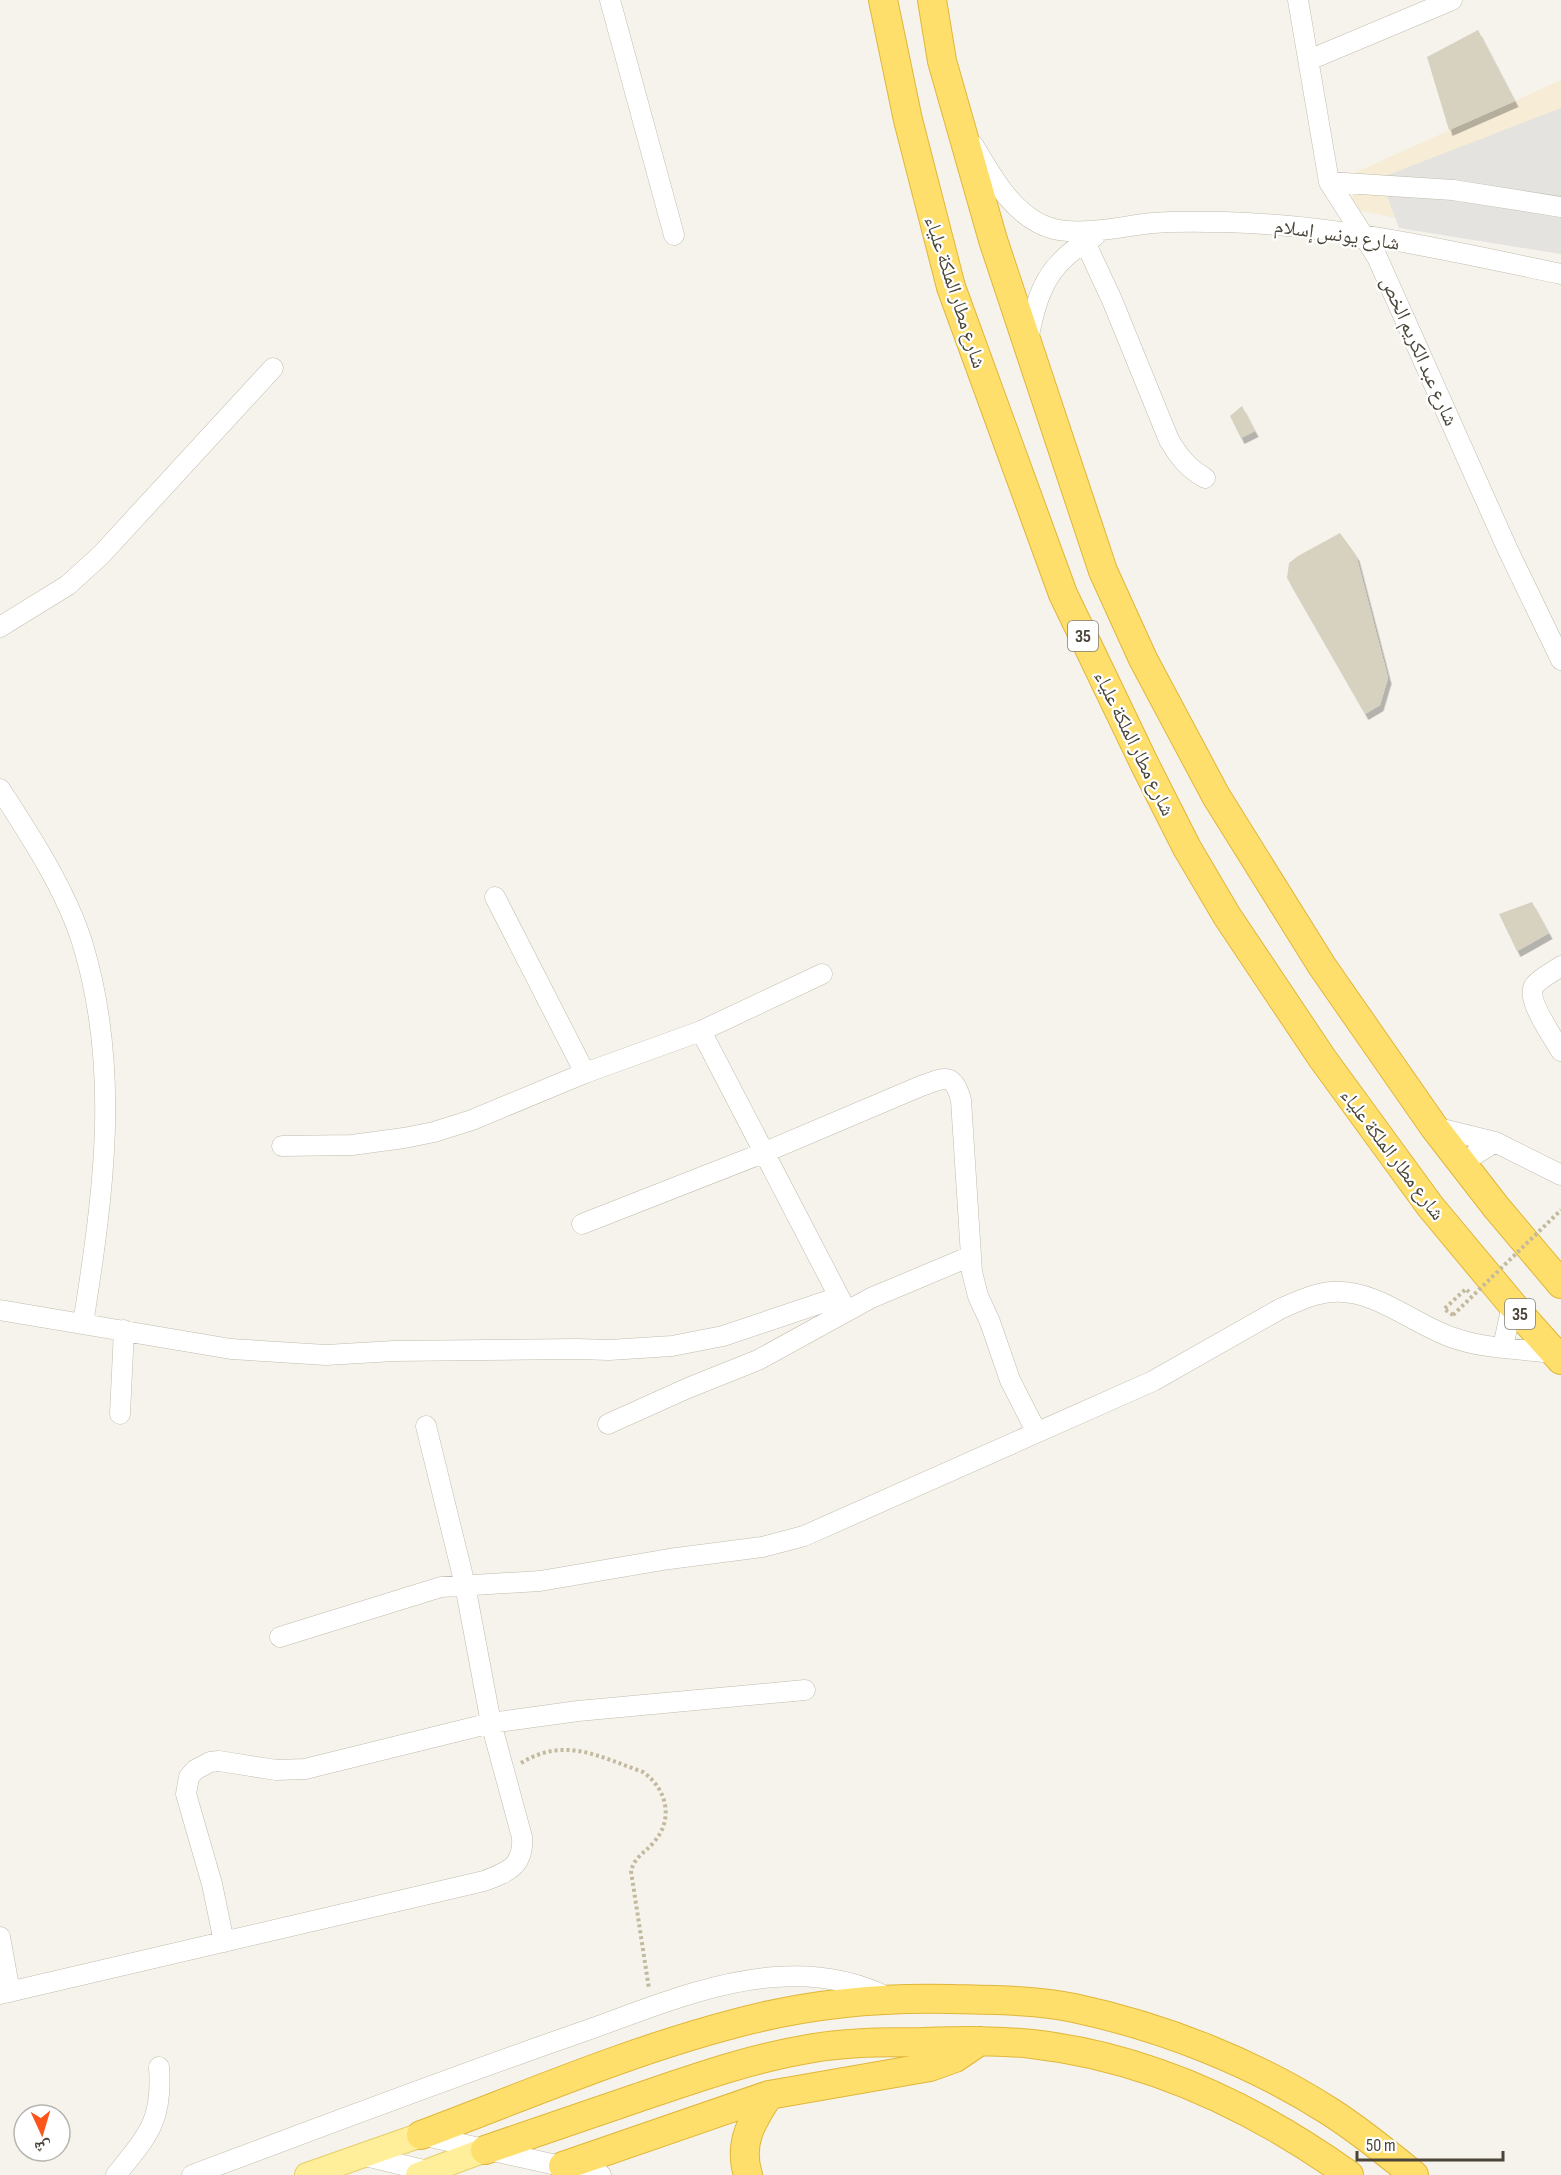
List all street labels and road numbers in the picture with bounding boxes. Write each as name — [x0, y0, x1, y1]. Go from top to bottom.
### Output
street label: شارع مطار الملكة علياء — [919, 213, 991, 371]
street label: شارع يونس إسلام — [1272, 214, 1401, 257]
street label: شارع عبد الكريم الخص — [1374, 273, 1463, 430]
road number: 35 — [1068, 621, 1098, 651]
street label: شارع مطار الملكة علياء — [1089, 667, 1180, 820]
street label: شارع مطار الملكة علياء — [1335, 1084, 1449, 1225]
road number: 35 — [1505, 1299, 1535, 1329]

